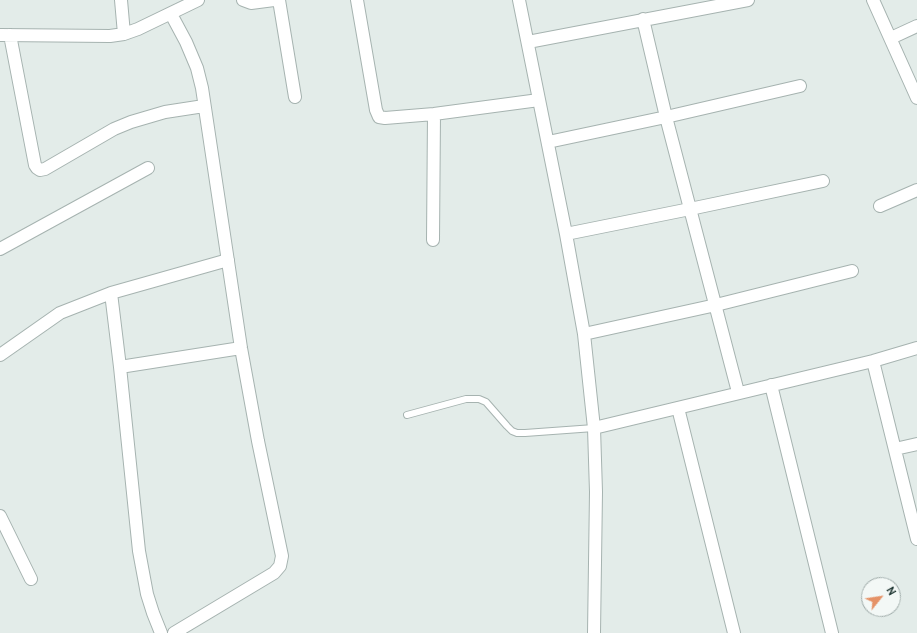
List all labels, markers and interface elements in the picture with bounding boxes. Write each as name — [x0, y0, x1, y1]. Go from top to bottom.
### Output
north arrow — [861, 577, 901, 617]
text: N — [882, 585, 899, 598]

